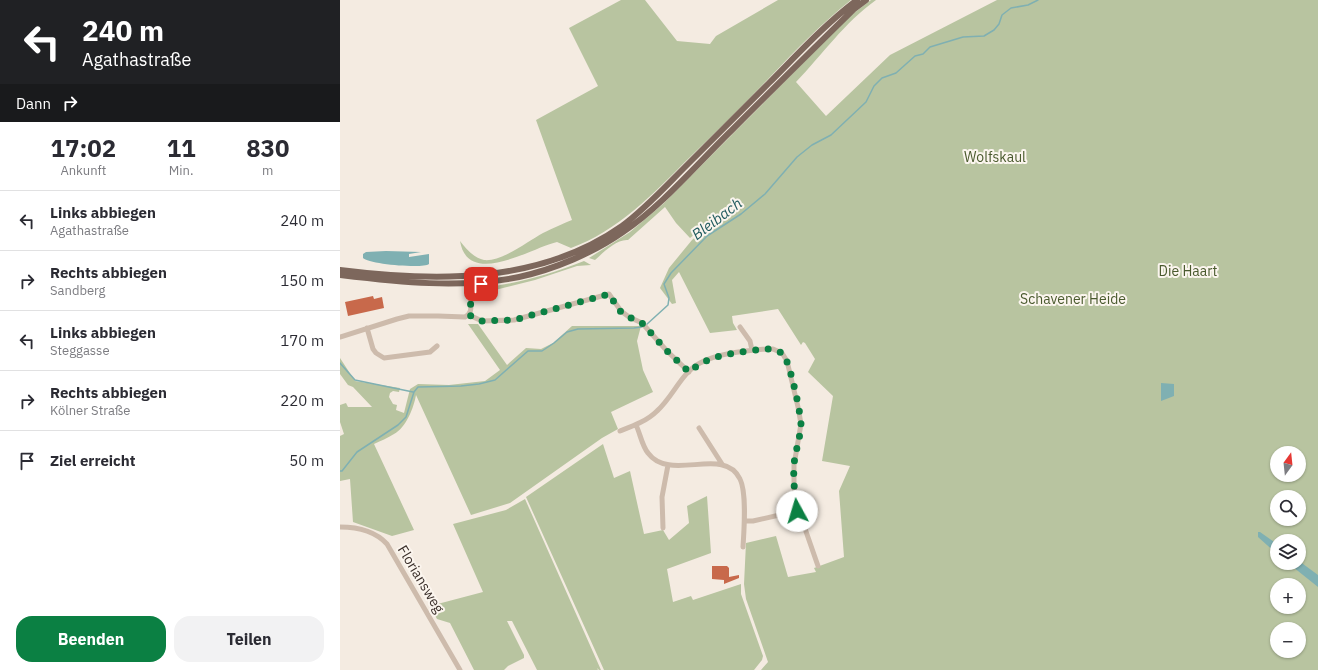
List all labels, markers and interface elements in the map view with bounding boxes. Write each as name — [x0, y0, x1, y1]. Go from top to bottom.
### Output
text: 240 m — [82, 12, 164, 49]
icon: left — [16, 16, 68, 68]
text: Agathastraße — [82, 48, 191, 71]
icon: right — [59, 92, 81, 114]
text: Dann — [16, 94, 51, 113]
text: 17:02 — [51, 132, 116, 164]
text: 11 — [167, 132, 196, 164]
text: 830 — [246, 132, 289, 164]
park label: Wolfskaul — [964, 148, 1026, 166]
text: Ankunft — [60, 162, 106, 179]
text: Min. — [169, 162, 194, 179]
text: m — [262, 162, 273, 179]
water label: Bleibach — [688, 194, 746, 244]
text: Links abbiegen — [50, 203, 156, 222]
icon: left — [16, 210, 38, 232]
text: 240 m — [280, 211, 324, 230]
text: Agathastraße — [50, 222, 129, 239]
park label: Die Haart — [1159, 262, 1218, 280]
text: Rechts abbiegen — [50, 263, 167, 282]
pin — [464, 267, 498, 301]
icon: right — [16, 270, 38, 292]
text: 150 m — [280, 271, 324, 290]
icon: arrive — [470, 273, 492, 295]
text: Sandberg — [50, 282, 105, 299]
park label: Schavener Heide — [1020, 290, 1126, 308]
text: Links abbiegen — [50, 323, 156, 342]
icon: left — [16, 330, 38, 352]
text: 170 m — [280, 331, 324, 350]
text: Steggasse — [50, 342, 110, 359]
text: Rechts abbiegen — [50, 383, 167, 402]
icon: right — [16, 390, 38, 412]
text: 220 m — [280, 391, 324, 410]
text: Kölner Straße — [50, 402, 130, 419]
north arrow — [1270, 446, 1306, 482]
map controls — [1270, 446, 1306, 658]
icon: arrive — [16, 450, 38, 472]
text: Ziel erreicht — [50, 451, 136, 470]
text: 50 m — [289, 451, 324, 470]
position arrow — [776, 490, 818, 532]
button: search — [1270, 490, 1306, 526]
button: layers — [1270, 534, 1306, 570]
street label: Floriansweg — [394, 542, 449, 617]
button: + — [1270, 578, 1306, 614]
button: Beenden — [16, 616, 166, 662]
button: Teilen — [174, 616, 324, 662]
button: − — [1270, 622, 1306, 658]

